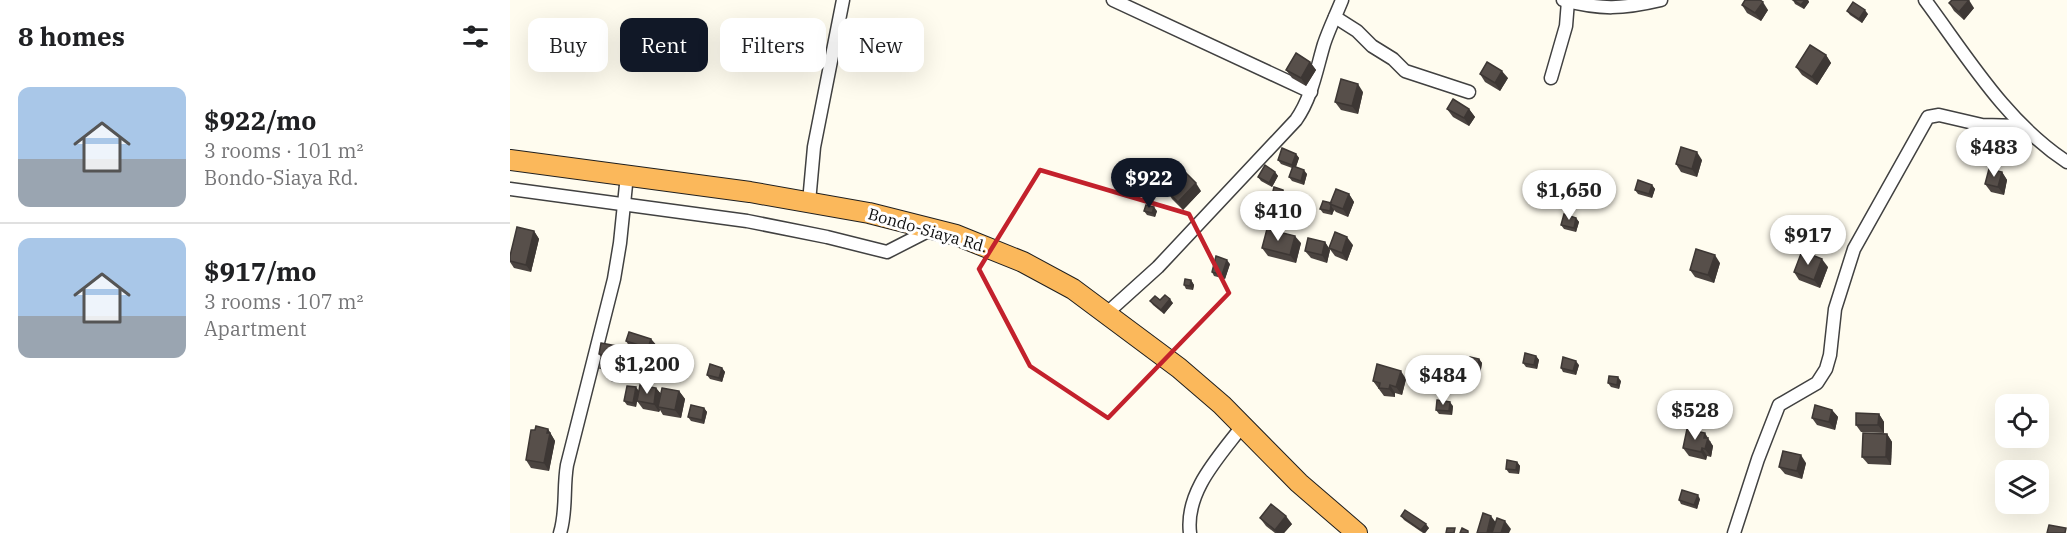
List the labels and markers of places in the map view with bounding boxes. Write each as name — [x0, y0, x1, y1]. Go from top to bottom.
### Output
pin: $483 — [1958, 127, 2030, 178]
pin: $922 — [1113, 158, 1185, 209]
pin: $1,650 — [1520, 170, 1618, 221]
pin: $410 — [1242, 191, 1314, 242]
pin: $917 — [1772, 215, 1844, 266]
pin: $1,200 — [598, 344, 696, 395]
pin: $484 — [1407, 355, 1479, 406]
pin: $528 — [1659, 390, 1731, 441]

